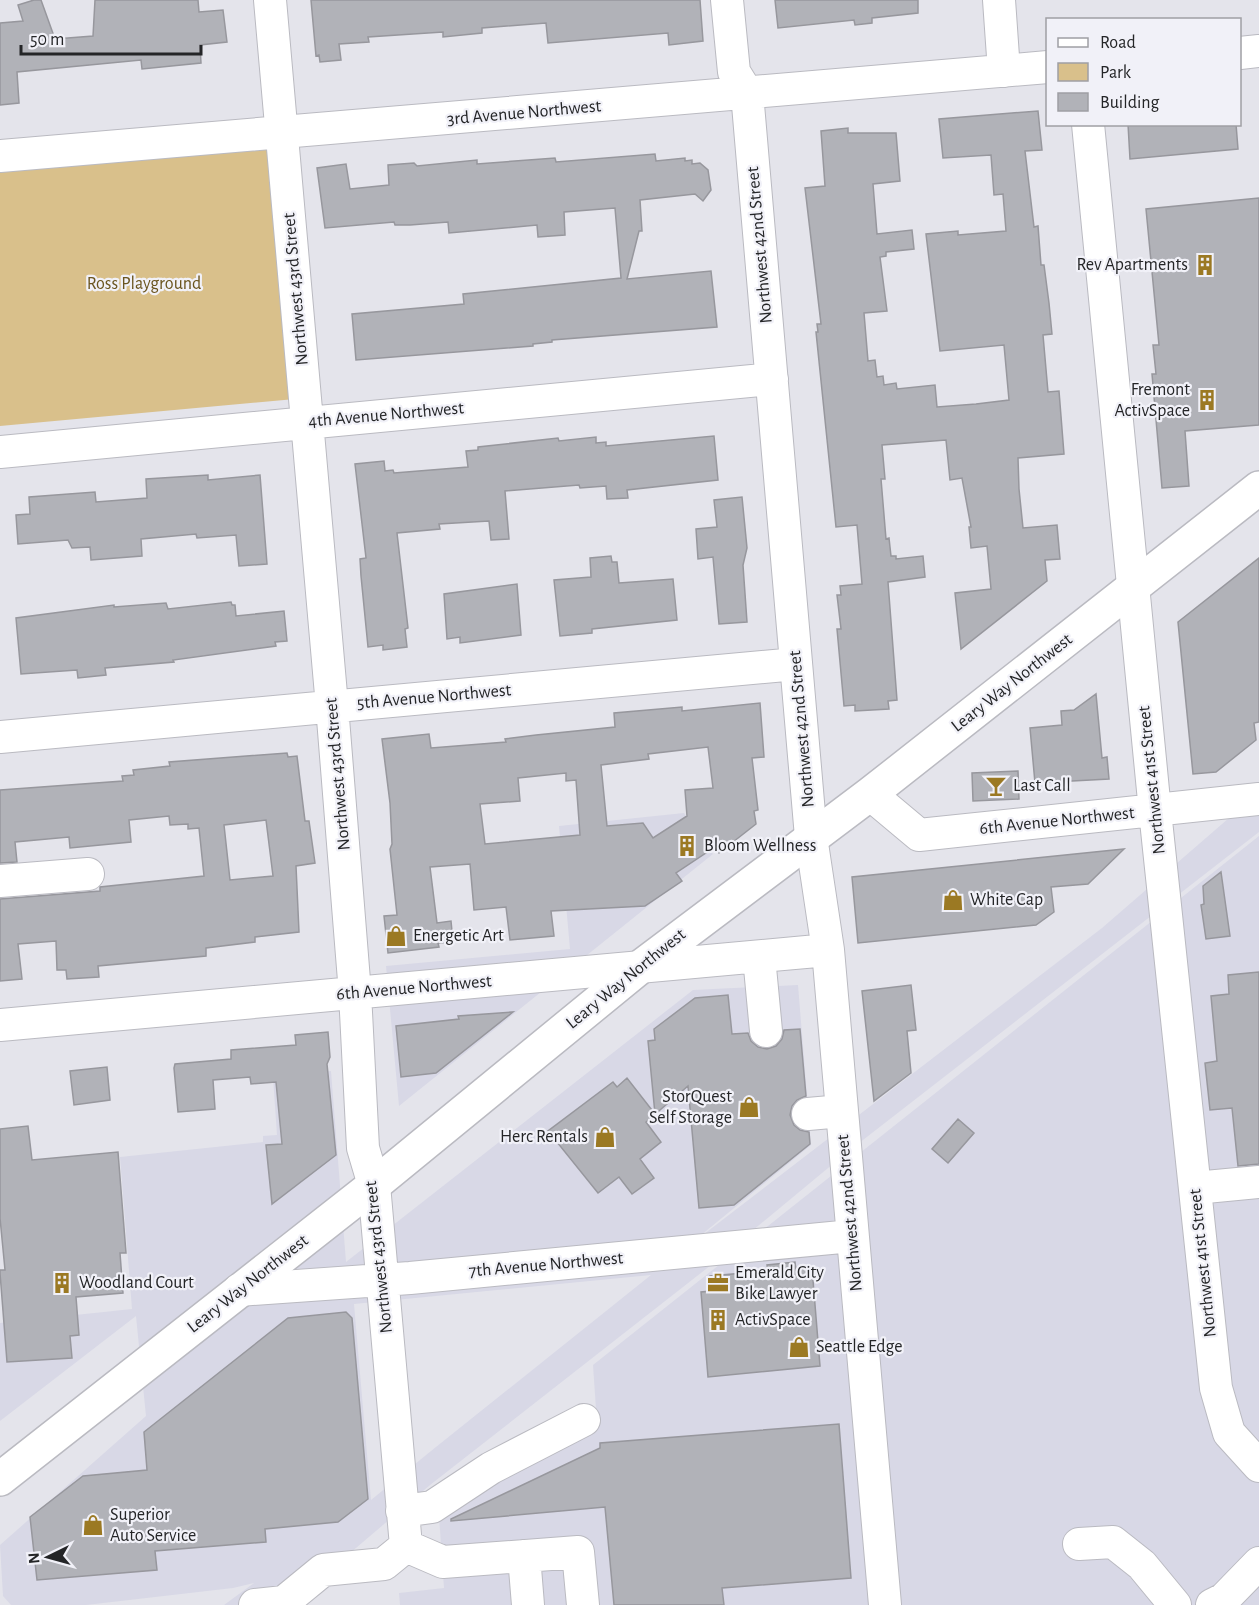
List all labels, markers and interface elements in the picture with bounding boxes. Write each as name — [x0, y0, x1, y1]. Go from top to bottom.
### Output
scale bar — [21, 18, 201, 56]
legend — [1046, 18, 1241, 126]
text: 50 m — [30, 31, 64, 49]
text: Road — [1100, 34, 1136, 52]
text: Park — [1100, 64, 1132, 82]
text: Building — [1100, 94, 1160, 112]
street label: 3rd Avenue Northwest — [446, 97, 602, 129]
street label: Northwest 42nd Street — [744, 166, 776, 324]
street label: Northwest 43rd Street — [280, 212, 312, 366]
building icon: Rev Apartments — [1193, 253, 1217, 277]
place label: Rev Apartments — [1076, 256, 1188, 274]
park label: Ross Playground — [87, 275, 201, 293]
place label: Fremont ActivSpace — [1114, 381, 1190, 420]
building icon: Fremont ActivSpace — [1195, 388, 1219, 412]
street label: 4th Avenue Northwest — [308, 399, 465, 431]
street label: Leary Way Northwest — [948, 630, 1076, 736]
street label: Northwest 42nd Street — [786, 650, 818, 808]
street label: 5th Avenue Northwest — [356, 681, 512, 713]
street label: Northwest 43rd Street — [322, 697, 354, 851]
street label: Northwest 41st Street — [1135, 705, 1169, 855]
bar icon: Last Call — [984, 774, 1008, 798]
place label: Last Call — [1013, 777, 1071, 795]
street label: 6th Avenue Northwest — [979, 804, 1136, 838]
building icon: Bloom Wellness — [675, 834, 699, 858]
place label: Bloom Wellness — [704, 837, 816, 855]
shop icon: White Cap — [941, 888, 965, 912]
place label: White Cap — [970, 891, 1043, 909]
shop icon: Energetic Art — [384, 924, 408, 948]
street label: Leary Way Northwest — [563, 925, 689, 1033]
place label: Energetic Art — [413, 927, 504, 945]
street label: 6th Avenue Northwest — [336, 972, 493, 1004]
place label: StorQuest Self Storage — [649, 1088, 732, 1127]
shop icon: StorQuest Self Storage — [737, 1095, 761, 1119]
shop icon: Herc Rentals — [593, 1125, 617, 1149]
place label: Herc Rentals — [500, 1128, 588, 1146]
street label: Northwest 42nd Street — [834, 1134, 866, 1292]
street label: Northwest 43rd Street — [362, 1180, 396, 1334]
street label: Northwest 41st Street — [1186, 1188, 1220, 1338]
street label: Leary Way Northwest — [184, 1231, 312, 1337]
street label: 7th Avenue Northwest — [468, 1249, 624, 1281]
place label: Emerald City Bike Lawyer — [735, 1264, 824, 1303]
building icon: Woodland Court — [50, 1271, 74, 1295]
office icon: Emerald City Bike Lawyer — [706, 1271, 730, 1295]
place label: Woodland Court — [79, 1274, 194, 1292]
building icon: ActivSpace — [706, 1308, 730, 1332]
place label: ActivSpace — [735, 1311, 811, 1329]
shop icon: Seattle Edge — [787, 1335, 811, 1359]
place label: Seattle Edge — [816, 1338, 903, 1356]
place label: Superior Auto Service — [110, 1506, 196, 1545]
shop icon: Superior Auto Service — [81, 1513, 105, 1537]
north arrow — [18, 1527, 78, 1587]
text: N — [26, 1552, 43, 1564]

